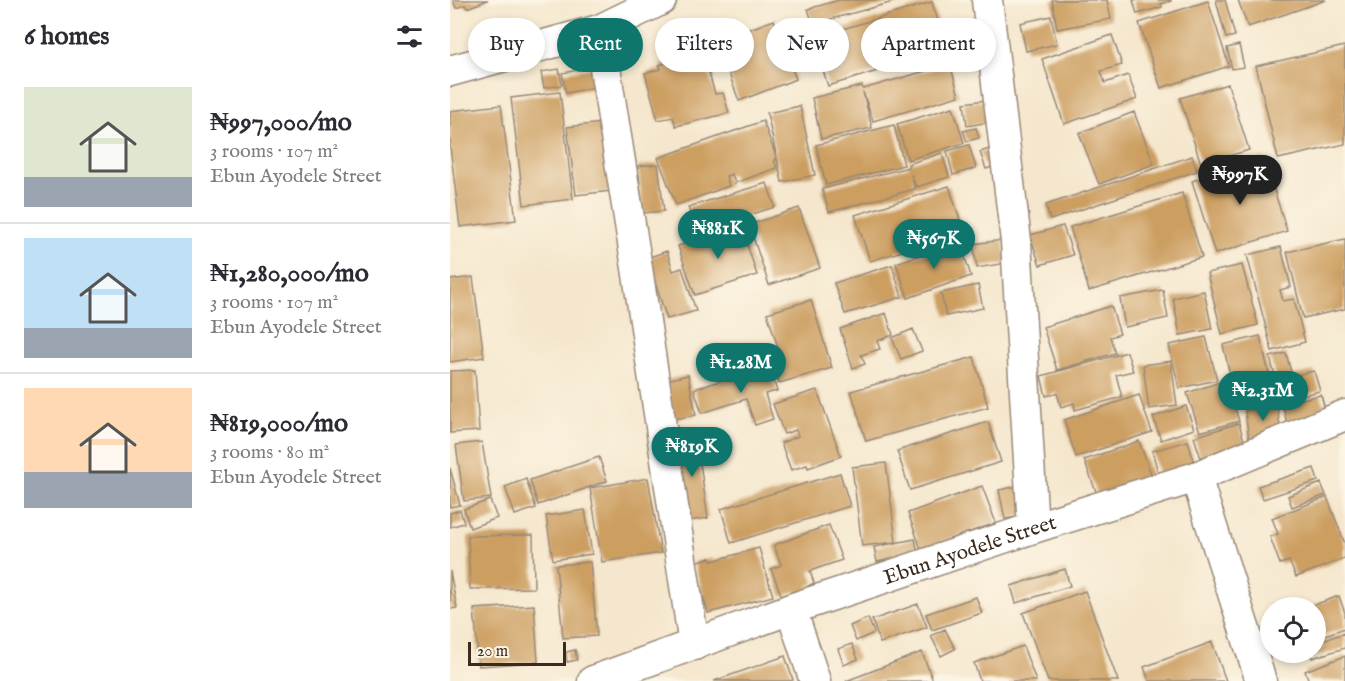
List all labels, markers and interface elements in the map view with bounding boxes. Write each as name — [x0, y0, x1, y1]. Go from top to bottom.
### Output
chip: Buy — [468, 18, 545, 72]
chip: Rent — [557, 18, 643, 72]
chip: Filters — [655, 18, 754, 72]
chip: New — [766, 18, 849, 72]
chip: Apartment — [861, 18, 996, 72]
text: 6 homes — [24, 20, 109, 53]
icon: filters — [393, 20, 426, 53]
text: ₦997,000/mo — [210, 106, 352, 139]
icon: home — [72, 111, 144, 183]
text: 3 rooms · 107 m² — [210, 139, 338, 164]
pin: ₦997K — [1198, 155, 1282, 206]
text: ₦997K — [1212, 162, 1268, 187]
text: Ebun Ayodele Street — [210, 164, 382, 189]
pin: ₦881K — [676, 209, 760, 260]
text: ₦881K — [692, 216, 744, 241]
pin: ₦567K — [892, 219, 976, 270]
text: ₦567K — [907, 226, 961, 251]
text: ₦1,280,000/mo — [210, 257, 369, 290]
icon: home — [72, 262, 144, 334]
text: 3 rooms · 107 m² — [210, 290, 338, 315]
text: Ebun Ayodele Street — [210, 315, 382, 340]
pin: ₦1.28M — [692, 343, 790, 394]
text: ₦1.28M — [710, 350, 772, 375]
pin: ₦2.31M — [1214, 371, 1312, 422]
text: ₦2.31M — [1232, 378, 1294, 403]
text: ₦819,000/mo — [210, 407, 348, 440]
icon: home — [72, 412, 144, 484]
pin: ₦819K — [650, 427, 734, 478]
text: ₦819K — [666, 434, 718, 459]
text: 3 rooms · 80 m² — [210, 440, 329, 465]
text: Ebun Ayodele Street — [210, 465, 382, 490]
street label: Ebun Ayodele Street — [880, 510, 1060, 592]
map controls — [1260, 597, 1326, 663]
button: locate — [1260, 597, 1326, 663]
scale bar — [468, 639, 566, 666]
text: 20 m — [477, 642, 508, 662]

